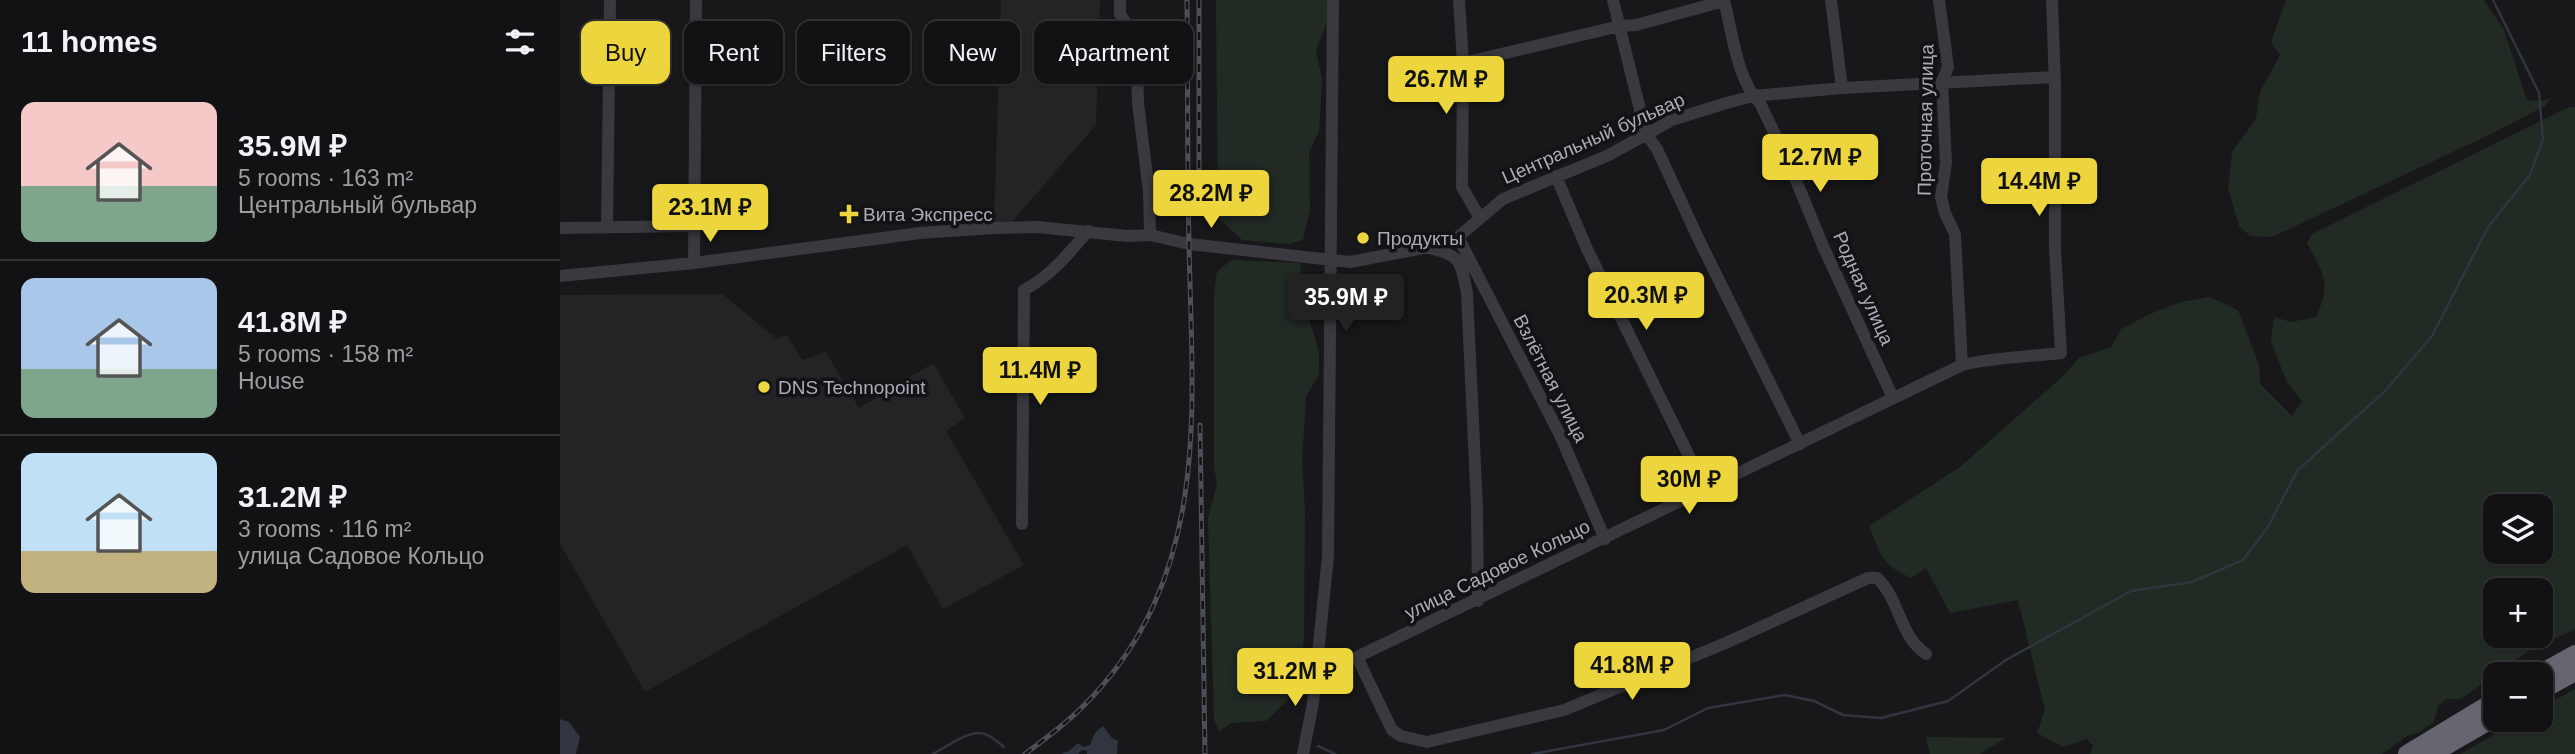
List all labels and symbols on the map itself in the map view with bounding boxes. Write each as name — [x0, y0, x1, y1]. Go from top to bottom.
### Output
street label: Проточная улица — [1914, 44, 1937, 196]
pin: 26.7M ₽ — [1381, 57, 1511, 116]
street label: Центральный бульвар — [1499, 89, 1688, 188]
pin: 12.7M ₽ — [1755, 134, 1885, 194]
pin: 14.4M ₽ — [1974, 158, 2104, 218]
pin: 28.2M ₽ — [1146, 170, 1276, 230]
pin: 23.1M ₽ — [645, 184, 775, 244]
place label: Вита Экспресс — [863, 204, 993, 225]
marker: Вита Экспресс — [841, 206, 857, 222]
place label: Продукты — [1377, 228, 1463, 249]
street label: Родная улица — [1829, 228, 1898, 349]
marker: Продукты — [1355, 230, 1371, 246]
pin: 20.3M ₽ — [1581, 272, 1711, 332]
pin: 35.9M ₽ — [1281, 274, 1411, 334]
street label: Взлётная улица — [1509, 311, 1592, 446]
pin: 11.4M ₽ — [975, 348, 1105, 407]
place label: DNS Technopoint — [778, 377, 926, 398]
marker: DNS Technopoint — [756, 379, 772, 395]
pin: 30M ₽ — [1640, 456, 1738, 516]
street label: улица Садовое Кольцо — [1401, 515, 1593, 623]
pin: 41.8M ₽ — [1567, 642, 1697, 702]
pin: 31.2M ₽ — [1230, 648, 1360, 708]

